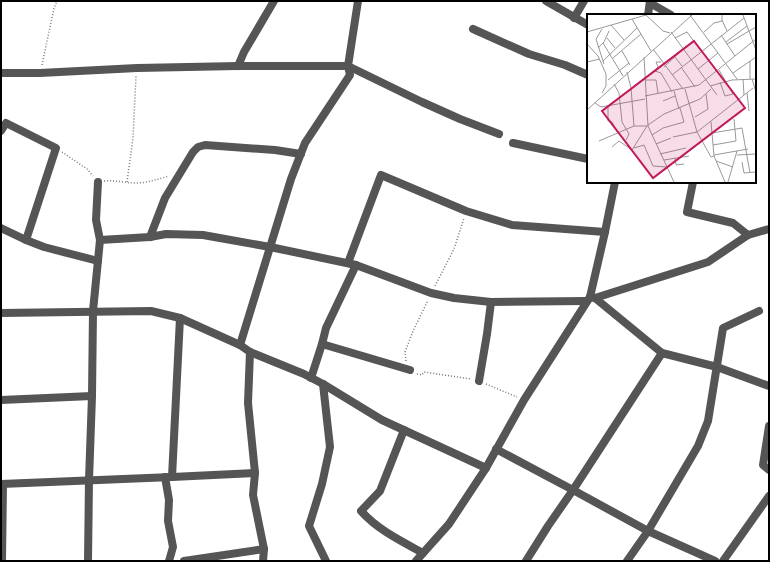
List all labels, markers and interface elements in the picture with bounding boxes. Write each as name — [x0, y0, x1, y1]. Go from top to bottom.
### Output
inset map — [587, 14, 756, 183]

